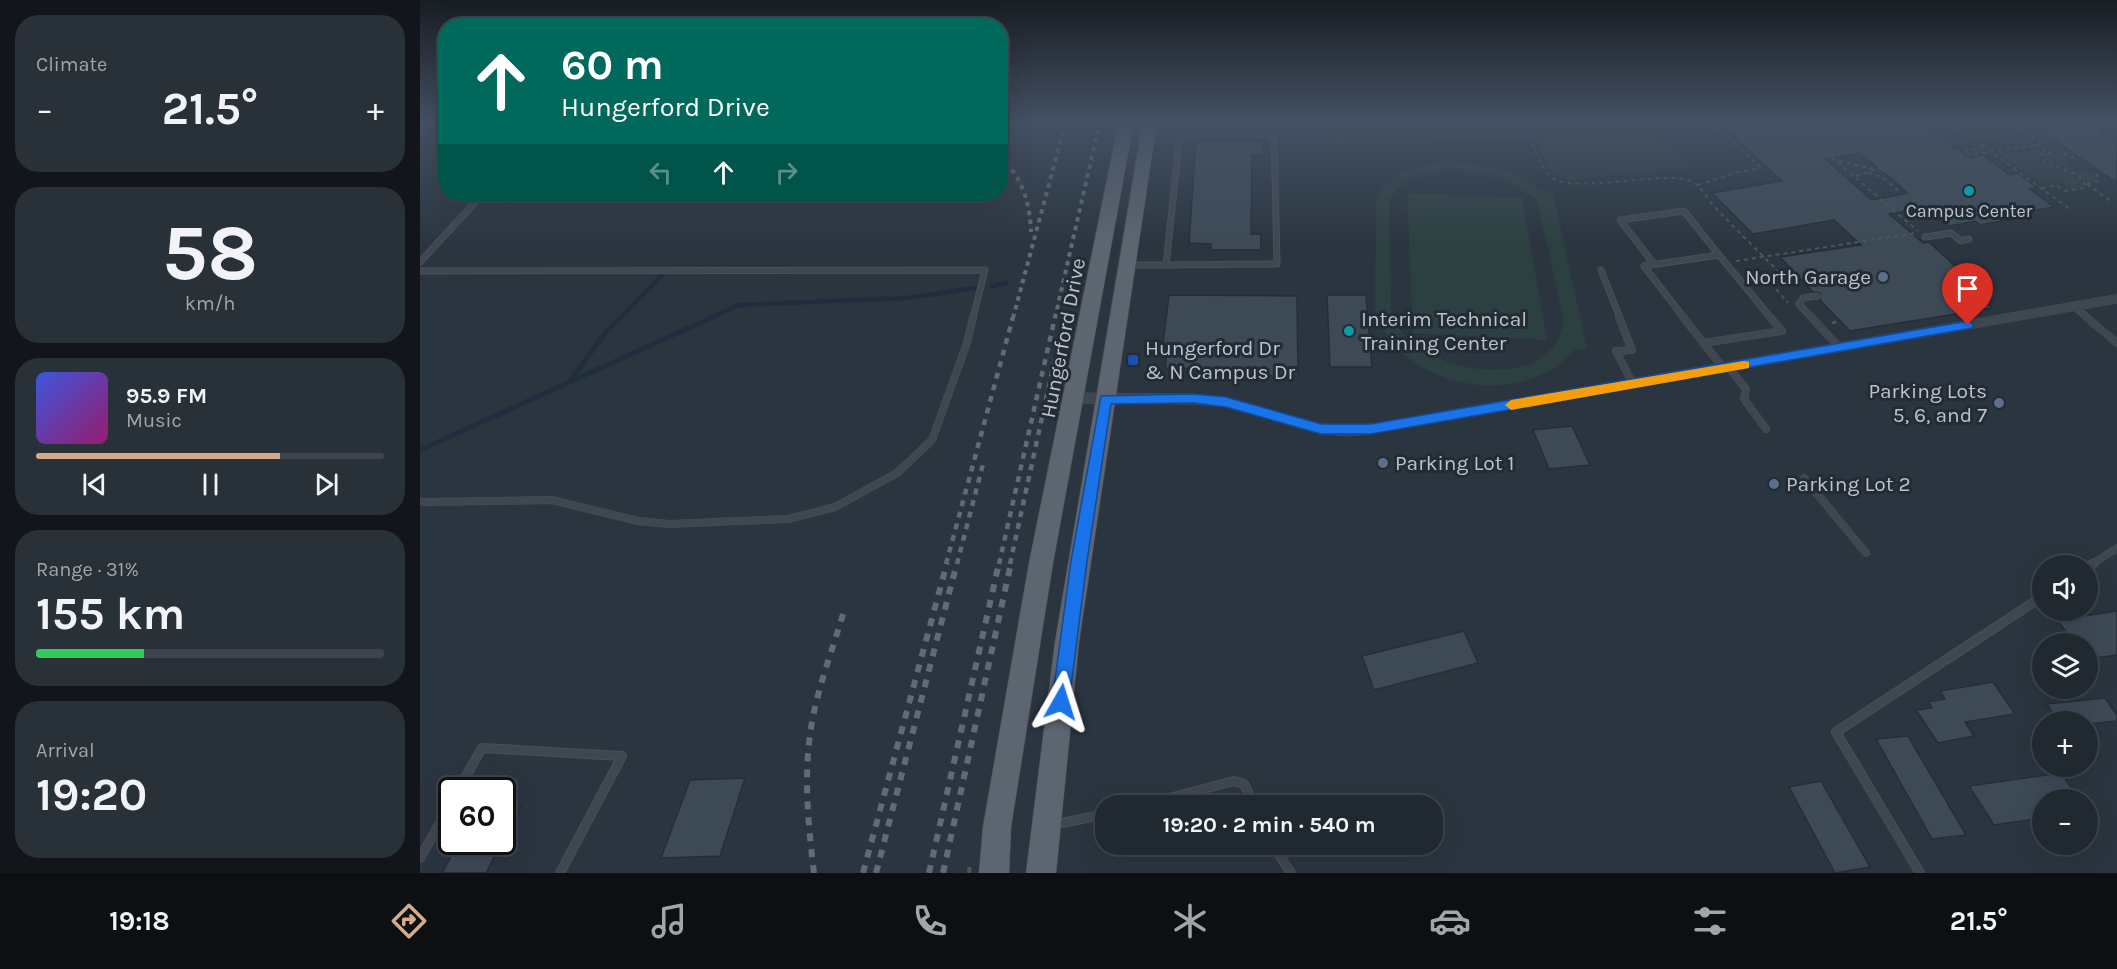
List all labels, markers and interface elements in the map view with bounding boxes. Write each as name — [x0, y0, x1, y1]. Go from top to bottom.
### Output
text: 60 m — [561, 40, 664, 90]
icon: ahead — [462, 42, 540, 120]
text: Climate — [36, 53, 107, 76]
text: 21.5° — [162, 83, 258, 135]
text: − — [36, 90, 53, 128]
text: + — [367, 90, 384, 128]
text: Hungerford Drive — [561, 91, 770, 123]
icon: left — [644, 156, 677, 189]
icon: ahead — [707, 156, 740, 189]
icon: right — [770, 156, 803, 189]
marker: Campus Center — [1962, 184, 1976, 198]
place label: Campus Center — [1906, 200, 2033, 222]
text: 58 — [162, 207, 258, 299]
street label: Hungerford Drive — [1036, 256, 1090, 420]
pin — [1942, 263, 1993, 325]
place label: North Garage — [1745, 265, 1871, 289]
marker: North Garage — [1876, 270, 1890, 284]
icon: arrive — [1951, 272, 1984, 305]
text: km/h — [185, 292, 235, 315]
place label: Interim Technical Training Center — [1361, 307, 1527, 355]
marker: Interim Technical Training Center — [1342, 324, 1356, 338]
place label: Hungerford Dr & N Campus Dr — [1145, 336, 1295, 384]
marker: Hungerford Dr & N Campus Dr — [1126, 353, 1140, 367]
place label: Parking Lots 5, 6, and 7 — [1868, 379, 1987, 427]
text: 95.9 FM — [126, 383, 207, 409]
marker: Parking Lots 5, 6, and 7 — [1992, 396, 2006, 410]
text: Music — [126, 409, 182, 432]
place label: Parking Lot 1 — [1395, 451, 1515, 475]
marker: Parking Lot 1 — [1376, 456, 1390, 470]
icon: previous — [78, 468, 111, 501]
icon: pause — [194, 468, 227, 501]
icon: next — [310, 468, 343, 501]
place label: Parking Lot 2 — [1786, 472, 1911, 496]
marker: Parking Lot 2 — [1767, 477, 1781, 491]
map controls — [2032, 555, 2098, 855]
button: sound — [2032, 555, 2098, 621]
text: Range · 31% — [36, 558, 139, 581]
text: 155 km — [36, 588, 185, 640]
button: layers — [2032, 633, 2098, 699]
position arrow — [1029, 670, 1093, 734]
button: + — [2032, 711, 2098, 777]
text: Arrival — [36, 739, 95, 762]
text: 19:20 — [36, 769, 147, 821]
speed limit sign: 60 — [438, 777, 516, 855]
button: − — [2032, 789, 2098, 855]
text: 19:20 · 2 min · 540 m — [1162, 812, 1376, 838]
icon: directions — [388, 900, 430, 942]
icon: music — [648, 900, 690, 942]
icon: phone — [909, 900, 951, 942]
icon: climate — [1169, 900, 1211, 942]
icon: car — [1429, 900, 1471, 942]
icon: filters — [1689, 900, 1731, 942]
text: 19:18 — [109, 905, 170, 937]
text: 21.5° — [1950, 905, 2008, 937]

